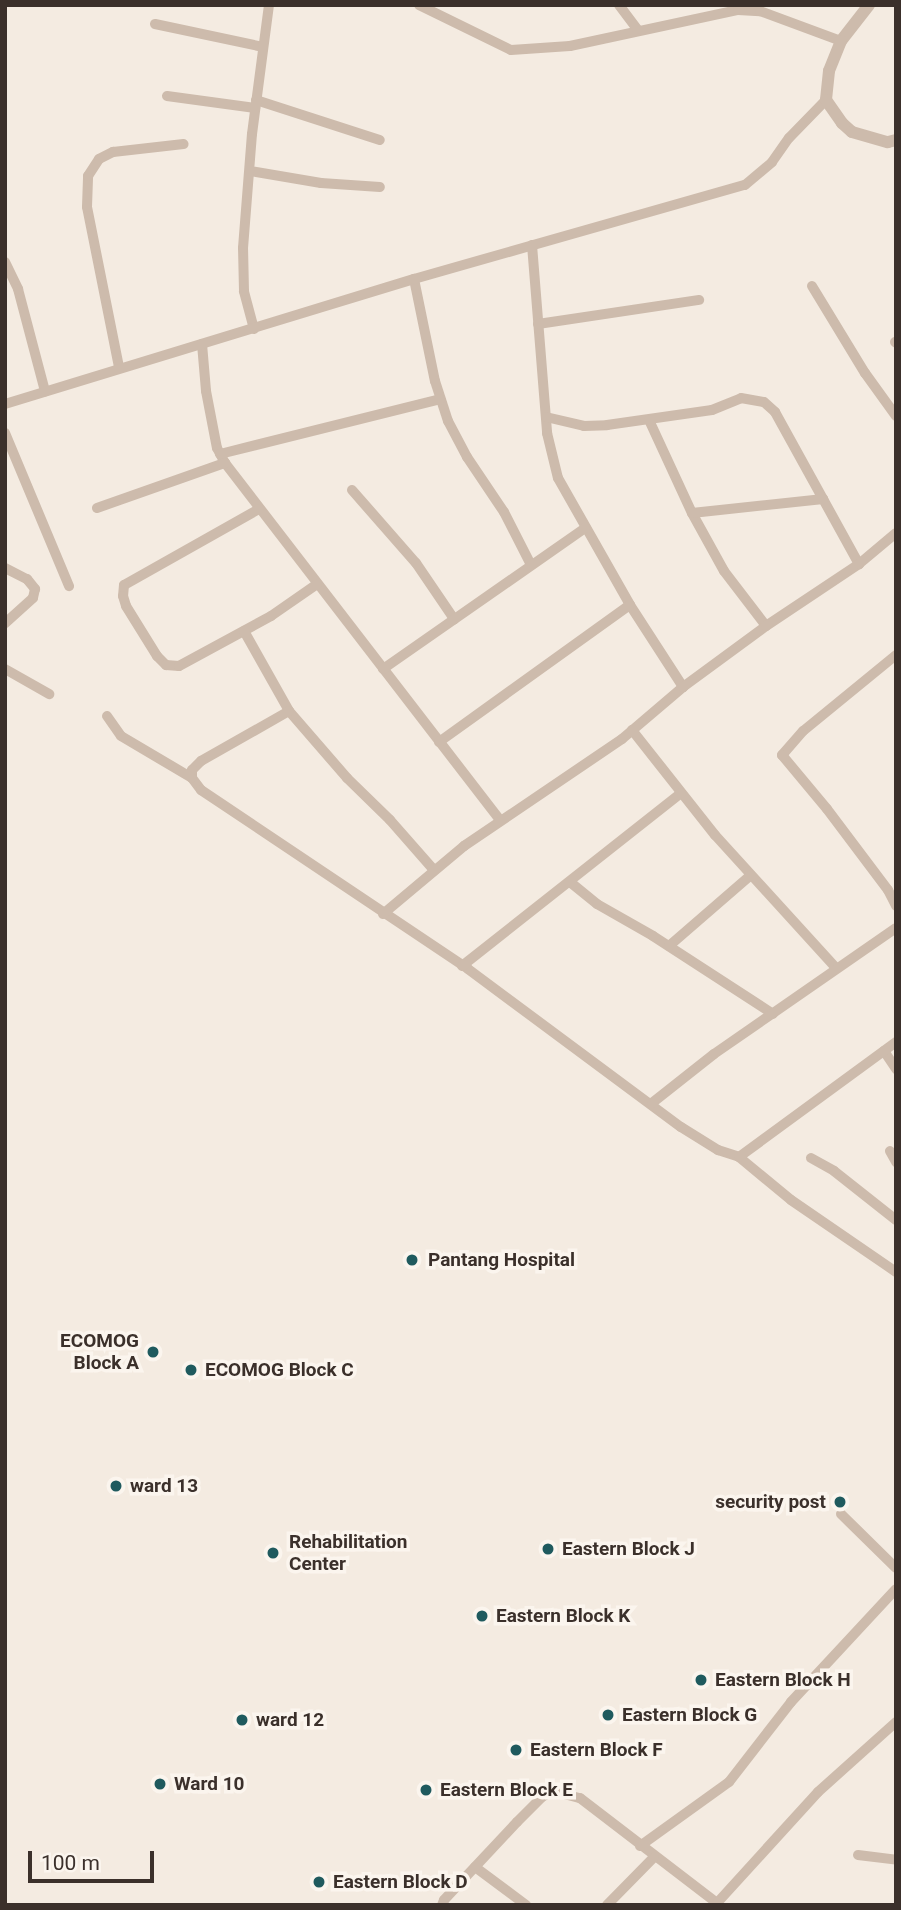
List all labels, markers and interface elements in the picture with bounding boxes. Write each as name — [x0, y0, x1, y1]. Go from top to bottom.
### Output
place label: Pantang Hospital — [428, 1249, 575, 1271]
marker: Pantang Hospital — [402, 1250, 422, 1270]
place label: ECOMOG Block A — [60, 1330, 139, 1374]
marker: ECOMOG Block A — [145, 1344, 161, 1360]
place label: ECOMOG Block C — [205, 1359, 354, 1381]
marker: ECOMOG Block C — [183, 1362, 199, 1378]
place label: ward 13 — [130, 1475, 198, 1497]
marker: ward 13 — [108, 1478, 124, 1494]
place label: security post — [715, 1491, 826, 1513]
marker: security post — [832, 1494, 848, 1510]
place label: Rehabilitation Center — [289, 1531, 407, 1575]
place label: Eastern Block J — [562, 1538, 695, 1560]
marker: Eastern Block J — [540, 1541, 556, 1557]
marker: Rehabilitation Center — [263, 1543, 283, 1563]
place label: Eastern Block K — [496, 1605, 630, 1627]
marker: Eastern Block K — [474, 1608, 490, 1624]
place label: Eastern Block H — [715, 1669, 851, 1691]
marker: Eastern Block H — [693, 1672, 709, 1688]
place label: Eastern Block G — [622, 1704, 757, 1726]
marker: Eastern Block G — [600, 1707, 616, 1723]
place label: ward 12 — [256, 1709, 324, 1731]
marker: ward 12 — [234, 1712, 250, 1728]
place label: Eastern Block F — [530, 1739, 663, 1761]
marker: Eastern Block F — [508, 1742, 524, 1758]
place label: Ward 10 — [174, 1773, 244, 1795]
marker: Ward 10 — [152, 1776, 168, 1792]
place label: Eastern Block E — [440, 1779, 573, 1801]
marker: Eastern Block E — [418, 1782, 434, 1798]
scale bar — [32, 1836, 158, 1880]
text: 100 m — [41, 1851, 100, 1875]
place label: Eastern Block D — [333, 1871, 468, 1893]
marker: Eastern Block D — [311, 1874, 327, 1890]

